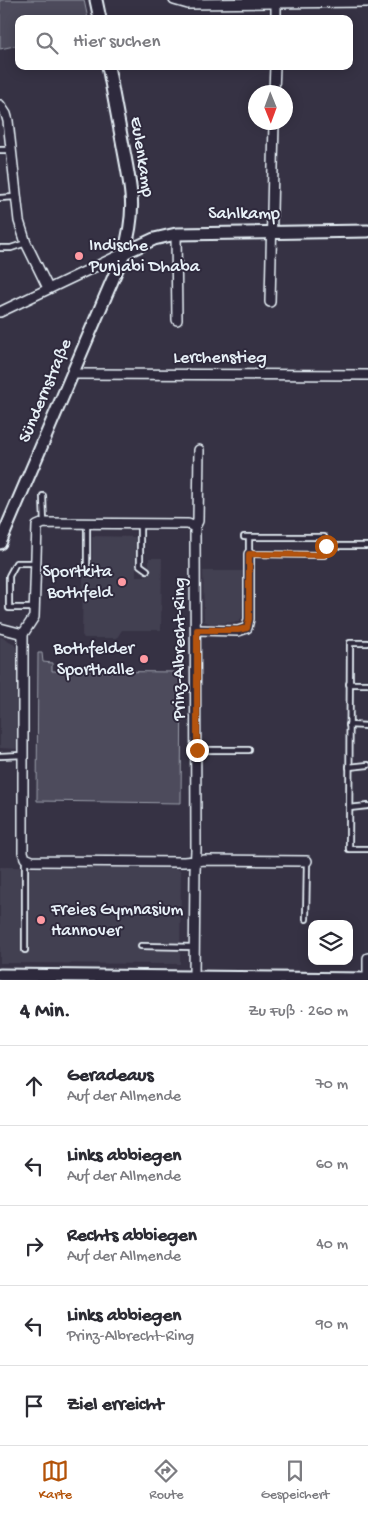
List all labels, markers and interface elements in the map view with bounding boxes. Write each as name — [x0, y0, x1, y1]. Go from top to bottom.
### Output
search box — [15, 15, 353, 70]
icon: search — [33, 29, 61, 57]
text: Hier suchen — [73, 31, 160, 54]
north arrow — [248, 85, 293, 130]
street label: Eulenkamp — [124, 115, 158, 199]
street label: Sahlkamp — [208, 204, 280, 225]
place label: Indische Punjabi Dhaba — [88, 236, 201, 278]
marker: Indische Punjabi Dhaba — [73, 250, 85, 262]
street label: Sündernstraße — [15, 335, 78, 446]
street label: Lerchenstieg — [173, 348, 267, 369]
route start — [315, 535, 338, 558]
place label: Sportkita Bothfeld — [42, 562, 113, 604]
marker: Sportkita Bothfeld — [116, 576, 128, 588]
street label: Prinz-Albrecht-Ring — [170, 578, 191, 722]
place label: Bothfelder Sporthalle — [52, 639, 136, 681]
marker: Bothfelder Sporthalle — [138, 653, 150, 665]
route end — [186, 739, 209, 762]
place label: Freies Gymnasium Hannover — [50, 900, 183, 942]
marker: Freies Gymnasium Hannover — [35, 914, 47, 926]
map controls — [308, 920, 353, 965]
button: layers — [308, 920, 353, 965]
text: 4 Min. — [20, 1000, 71, 1025]
text: Zu Fuß · 260 m — [248, 1003, 348, 1022]
text: Geradeaus — [67, 1065, 153, 1088]
icon: ahead — [20, 1072, 48, 1100]
text: 70 m — [315, 1076, 348, 1095]
text: Auf der Allmende — [67, 1088, 181, 1107]
text: Links abbiegen — [67, 1145, 181, 1168]
icon: left — [20, 1152, 48, 1180]
text: 60 m — [316, 1156, 348, 1175]
text: Auf der Allmende — [67, 1168, 181, 1187]
text: Rechts abbiegen — [67, 1225, 197, 1248]
icon: right — [20, 1232, 48, 1260]
text: 40 m — [316, 1236, 348, 1255]
text: Auf der Allmende — [67, 1248, 181, 1267]
text: Links abbiegen — [67, 1305, 181, 1328]
icon: left — [20, 1312, 48, 1340]
text: 90 m — [316, 1316, 348, 1335]
text: Prinz-Albrecht-Ring — [67, 1328, 194, 1347]
icon: arrive — [20, 1392, 48, 1420]
text: Ziel erreicht — [67, 1394, 164, 1417]
tab: Karte — [39, 1457, 72, 1504]
tab: Route — [149, 1457, 183, 1504]
tab: Gespeichert — [261, 1457, 329, 1504]

